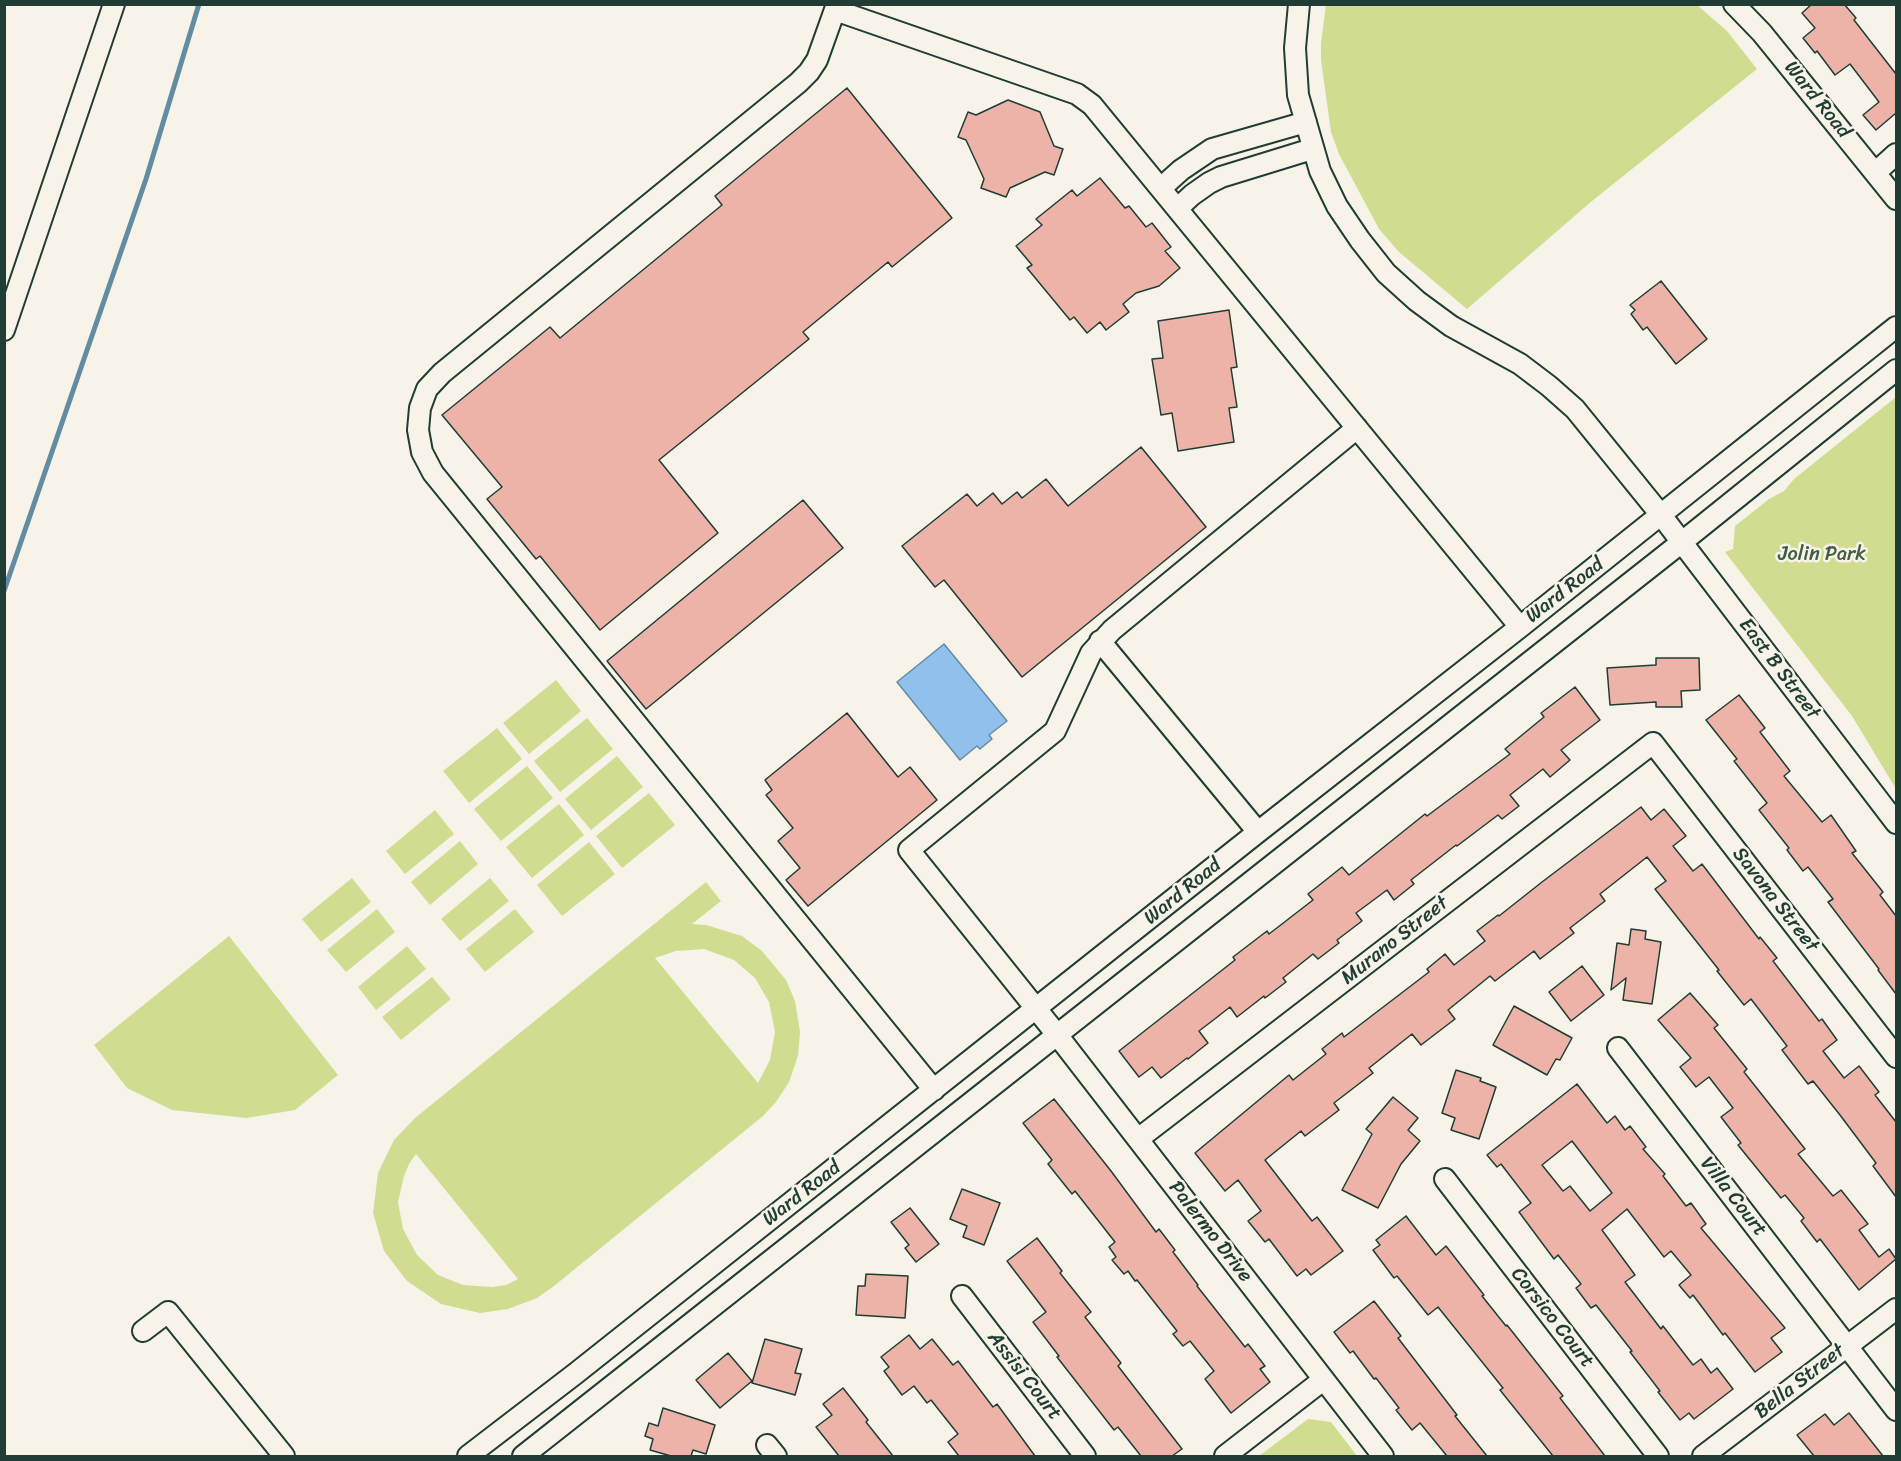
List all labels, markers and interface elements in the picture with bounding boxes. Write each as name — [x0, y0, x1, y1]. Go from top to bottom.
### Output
street label: Ward Road — [1779, 57, 1855, 143]
park label: Jolin Park — [1778, 543, 1866, 567]
street label: Ward Road — [1521, 553, 1609, 629]
street label: East B Street — [1733, 614, 1825, 724]
street label: Savona Street — [1727, 843, 1823, 957]
street label: Ward Road — [1140, 854, 1226, 930]
street label: Murano Street — [1337, 892, 1453, 990]
street label: Villa Court — [1695, 1152, 1771, 1242]
street label: Ward Road — [758, 1156, 846, 1232]
street label: Palermo Drive — [1163, 1177, 1257, 1287]
street label: Corsico Court — [1505, 1263, 1599, 1373]
street label: Assisi Court — [982, 1327, 1066, 1425]
street label: Bella Street — [1750, 1339, 1850, 1425]

